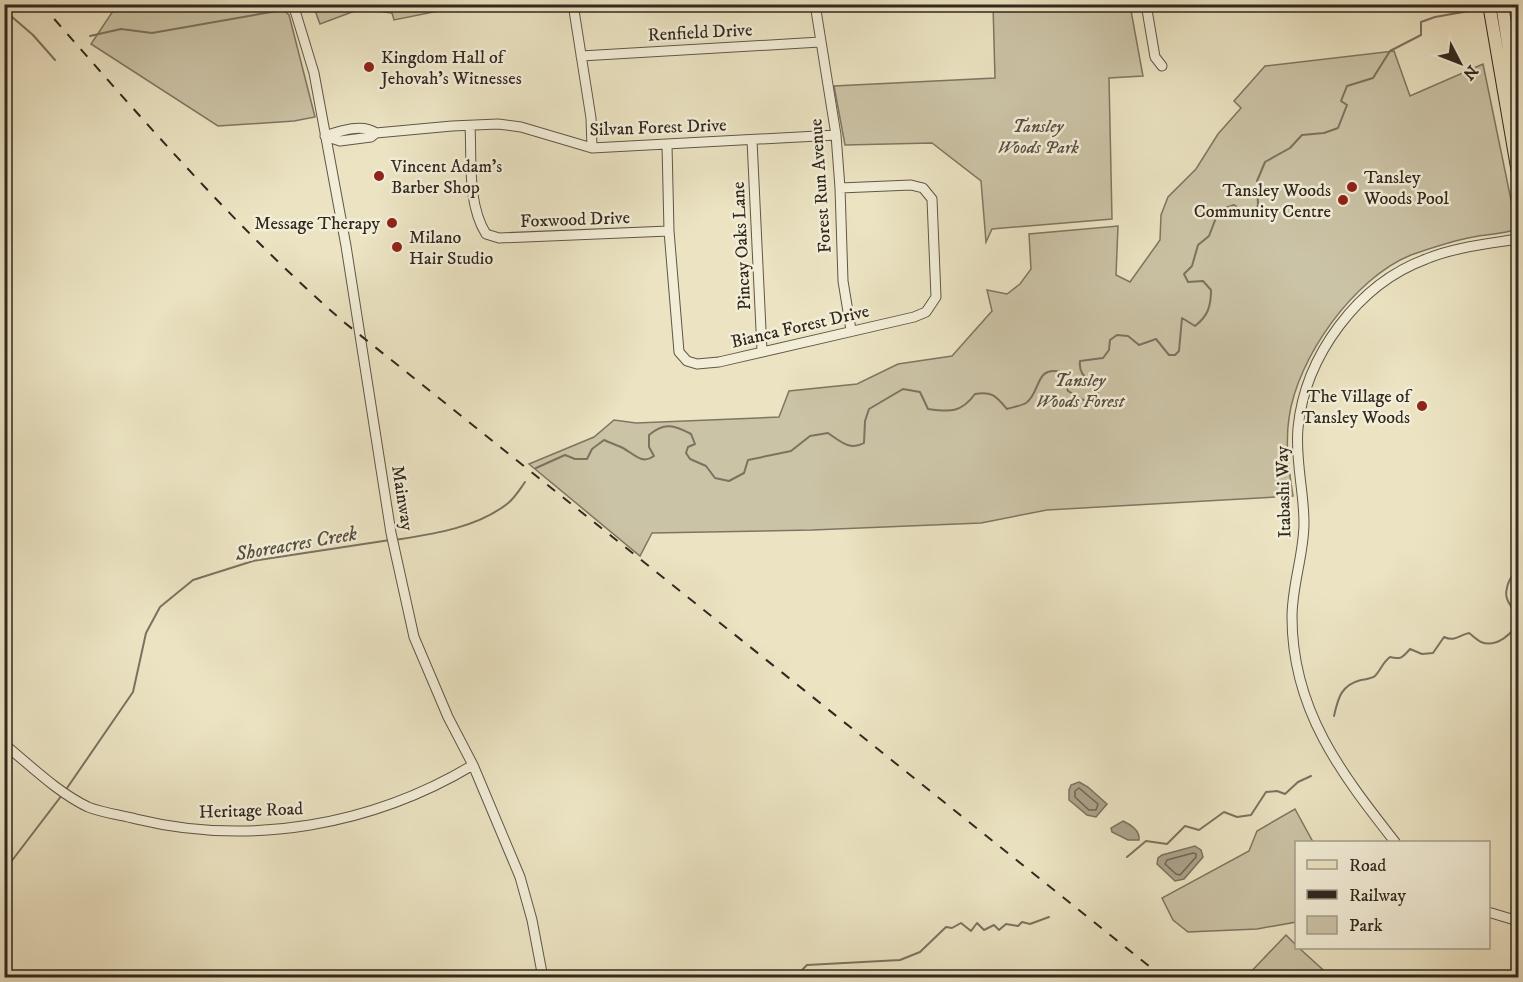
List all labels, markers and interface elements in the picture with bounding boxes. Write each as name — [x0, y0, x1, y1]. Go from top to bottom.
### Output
street label: Renfield Drive — [647, 19, 753, 47]
north arrow — [1430, 33, 1490, 93]
place label: Kingdom Hall of Jehovah's Witnesses — [379, 47, 522, 90]
marker: Kingdom Hall of Jehovah's Witnesses — [362, 60, 376, 74]
text: N — [1459, 61, 1482, 84]
street label: Silvan Forest Drive — [589, 115, 727, 141]
park label: Tansley Woods Park — [997, 116, 1079, 159]
street label: Forest Run Avenue — [805, 118, 837, 254]
place label: Vincent Adam's Barber Shop — [390, 156, 502, 199]
place label: Tansley Woods Pool — [1363, 167, 1450, 210]
marker: Vincent Adam's Barber Shop — [372, 169, 386, 183]
place label: Tansley Woods Community Centre — [1194, 180, 1331, 223]
marker: Tansley Woods Pool — [1345, 180, 1359, 194]
street label: Pincay Oaks Lane — [728, 181, 756, 311]
marker: Tansley Woods Community Centre — [1336, 193, 1350, 207]
street label: Foxwood Drive — [520, 207, 630, 233]
place label: Message Therapy — [254, 213, 380, 235]
marker: Message Therapy — [385, 216, 399, 230]
place label: Milano Hair Studio — [409, 227, 493, 270]
marker: Milano Hair Studio — [390, 240, 404, 254]
street label: Bianca Forest Drive — [729, 300, 871, 354]
park label: Tansley Woods Forest — [1036, 370, 1126, 413]
place label: The Village of Tansley Woods — [1302, 386, 1413, 429]
marker: The Village of Tansley Woods — [1415, 399, 1429, 413]
street label: Itabashi Way — [1271, 445, 1297, 538]
street label: Mainway — [386, 464, 418, 533]
water label: Shoreacres Creek — [232, 521, 360, 568]
street label: Heritage Road — [199, 798, 304, 824]
legend — [1295, 841, 1490, 949]
text: Road — [1349, 855, 1386, 877]
text: Railway — [1349, 885, 1407, 907]
text: Park — [1349, 915, 1383, 937]

